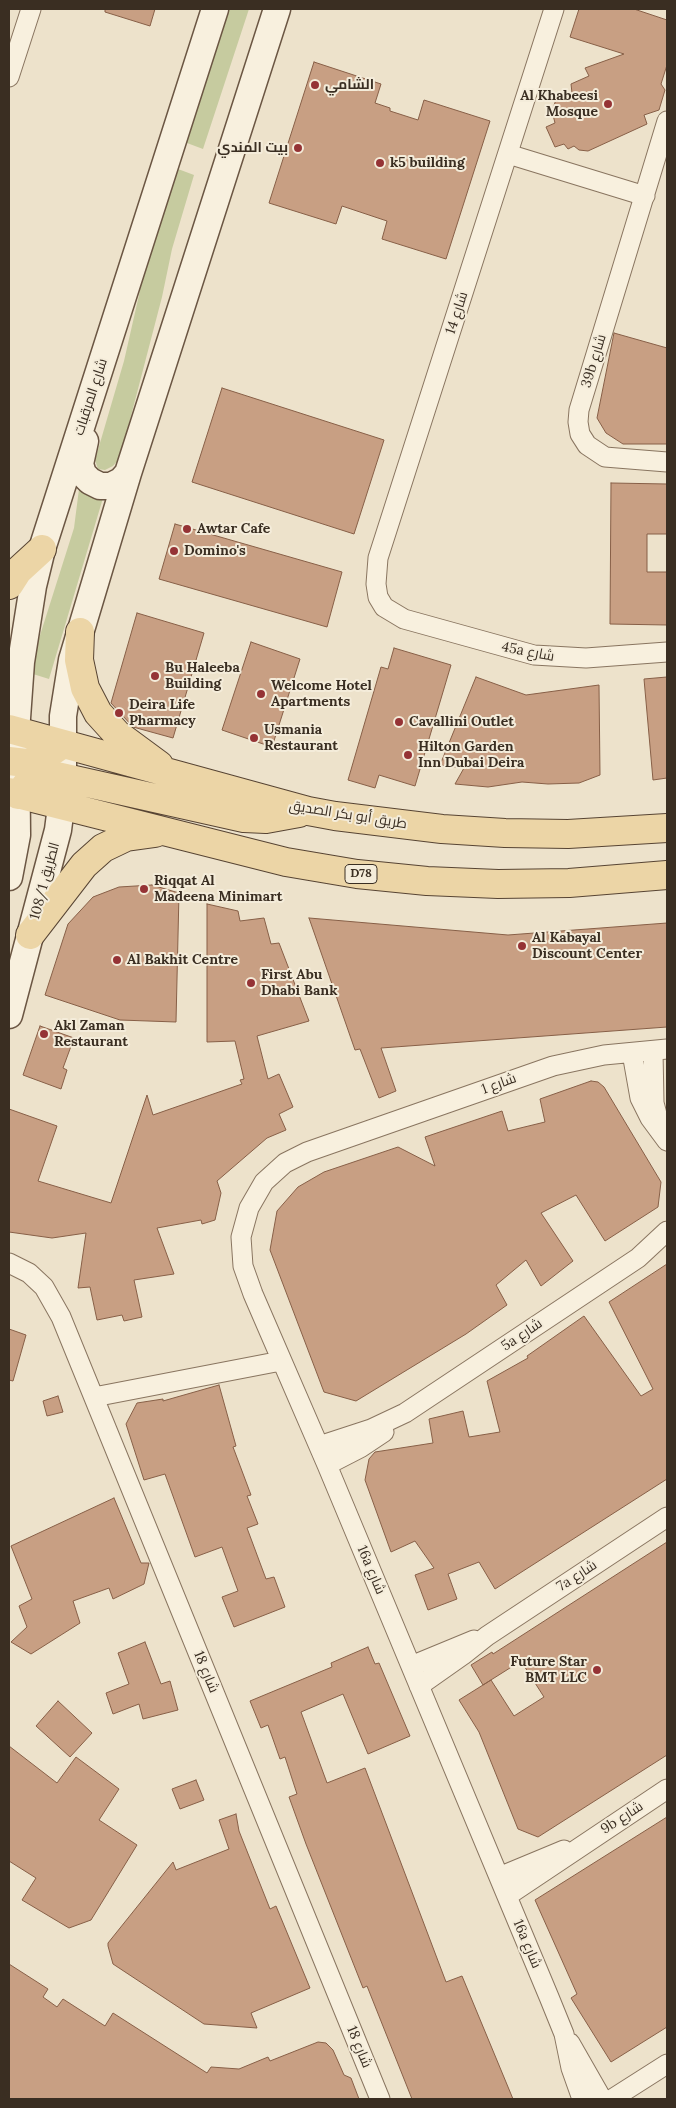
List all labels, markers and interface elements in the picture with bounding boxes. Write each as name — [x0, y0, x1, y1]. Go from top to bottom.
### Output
place label: الشامي — [325, 77, 374, 93]
marker: الشامي — [309, 79, 321, 91]
place label: Al Khabeesi Mosque — [520, 88, 598, 120]
marker: Al Khabeesi Mosque — [602, 98, 614, 110]
place label: بيت المندي — [217, 140, 288, 156]
marker: بيت المندي — [292, 142, 304, 154]
place label: k5 building — [390, 155, 465, 171]
marker: k5 building — [374, 157, 386, 169]
street label: شارع 14 — [442, 290, 472, 336]
street label: 39b شارع — [578, 332, 610, 390]
street label: شارع المرقبات — [71, 356, 111, 438]
place label: Awtar Cafe — [197, 521, 270, 537]
marker: Awtar Cafe — [181, 523, 193, 535]
place label: Domino's — [184, 543, 246, 559]
marker: Domino's — [168, 545, 180, 557]
street label: 45a شارع — [500, 639, 556, 665]
place label: Bu Haleeba Building — [165, 660, 240, 692]
marker: Bu Haleeba Building — [149, 670, 161, 682]
place label: Welcome Hotel Apartments — [271, 678, 372, 710]
marker: Welcome Hotel Apartments — [255, 688, 267, 700]
place label: Deira Life Pharmacy — [129, 697, 196, 730]
marker: Deira Life Pharmacy — [113, 707, 125, 719]
place label: Cavallini Outlet — [409, 714, 514, 730]
marker: Cavallini Outlet — [393, 716, 405, 728]
place label: Usmania Restaurant — [264, 722, 338, 754]
marker: Usmania Restaurant — [248, 732, 260, 744]
place label: Hilton Garden Inn Dubai Deira — [418, 739, 524, 772]
marker: Hilton Garden Inn Dubai Deira — [402, 749, 414, 761]
street label: طريق أبو بكر الصديق — [288, 797, 408, 833]
street label: 108/1 الطريق — [27, 841, 63, 921]
road number: D78 — [345, 864, 377, 884]
place label: Riqqat Al Madeena Minimart — [154, 873, 282, 906]
marker: Riqqat Al Madeena Minimart — [138, 883, 150, 895]
place label: Al Kabayal Discount Center — [532, 930, 642, 962]
marker: Al Kabayal Discount Center — [516, 940, 528, 952]
place label: Al Bakhit Centre — [127, 952, 238, 968]
marker: Al Bakhit Centre — [111, 954, 123, 966]
place label: First Abu Dhabi Bank — [261, 967, 338, 1000]
marker: First Abu Dhabi Bank — [245, 977, 257, 989]
place label: Akl Zaman Restaurant — [54, 1018, 128, 1050]
marker: Akl Zaman Restaurant — [38, 1028, 50, 1040]
street label: شارع 1 — [479, 1070, 519, 1098]
street label: 5a شارع — [498, 1315, 546, 1355]
street label: 16a شارع — [353, 1543, 389, 1597]
street label: 7a شارع — [554, 1557, 600, 1595]
street label: شارع 18 — [190, 1649, 222, 1695]
place label: Future Star BMT LLC — [510, 1654, 587, 1686]
marker: Future Star BMT LLC — [591, 1664, 603, 1676]
street label: 9b شارع — [598, 1798, 646, 1838]
street label: 16a شارع — [509, 1917, 545, 1971]
street label: شارع 18 — [343, 2024, 375, 2070]

